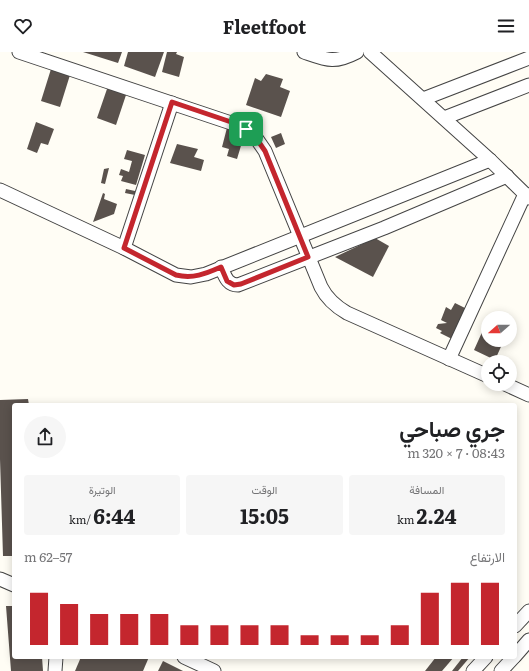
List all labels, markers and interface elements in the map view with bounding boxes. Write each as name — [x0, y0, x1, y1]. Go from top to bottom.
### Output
text: Fleetfoot — [223, 13, 306, 40]
icon: heart — [12, 15, 34, 37]
icon: menu — [495, 15, 517, 37]
pin — [229, 112, 263, 146]
icon: arrive — [235, 118, 257, 140]
north arrow — [481, 311, 517, 347]
map controls — [481, 311, 517, 391]
button: locate — [481, 355, 517, 391]
text: جري صباحي — [399, 411, 505, 444]
button: share — [24, 416, 66, 458]
text: 08:43 · 7 × 320 m — [407, 443, 505, 462]
text: الوتيرة — [89, 481, 116, 497]
text: الوقت — [252, 481, 277, 497]
text: المسافة — [409, 481, 444, 497]
text: 6:44 — [93, 500, 135, 530]
text: 15:05 — [240, 500, 289, 530]
text: 2.24 — [417, 500, 457, 530]
text: /km — [69, 511, 93, 527]
text: km — [397, 511, 417, 527]
text: 57–62 m — [24, 547, 72, 566]
text: الارتفاع — [470, 547, 505, 566]

